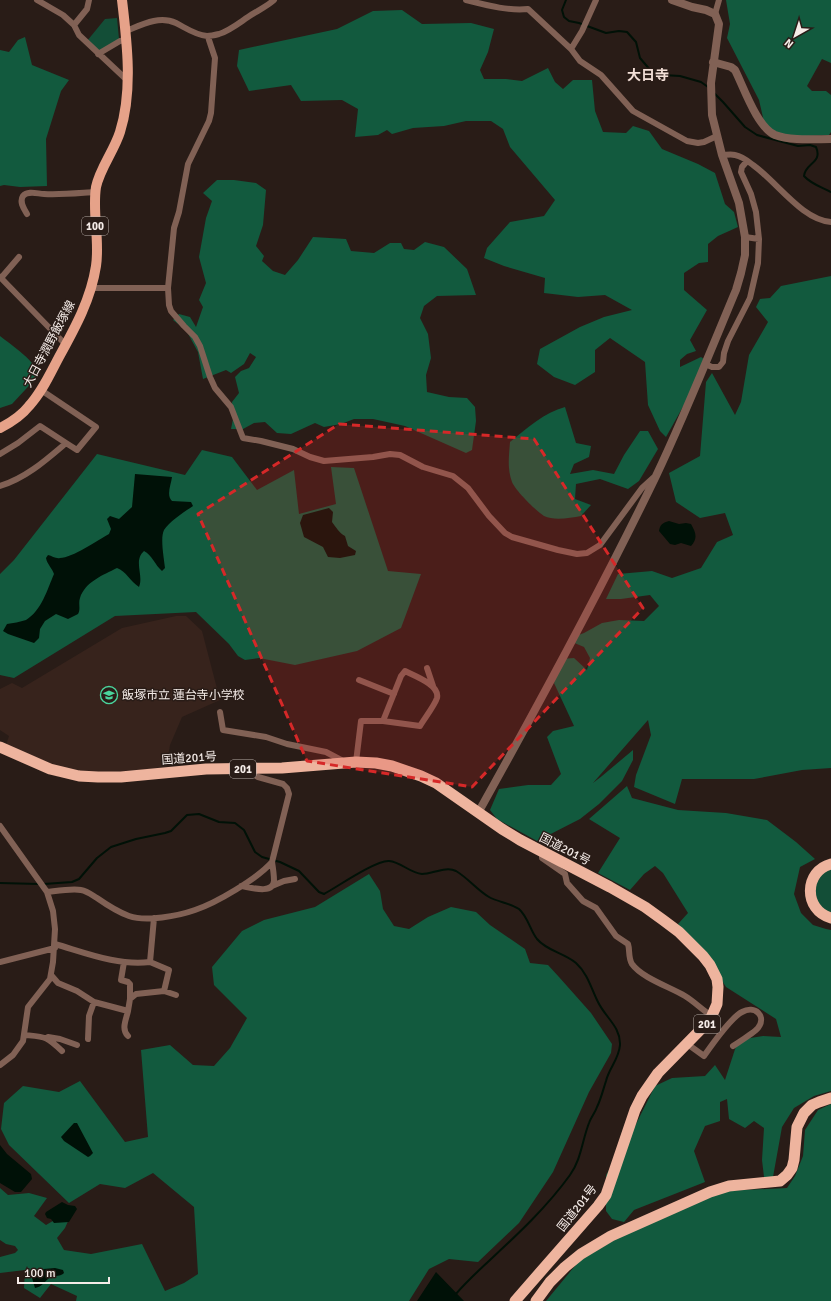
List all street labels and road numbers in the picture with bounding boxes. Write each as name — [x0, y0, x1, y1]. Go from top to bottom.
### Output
road number: 100 — [82, 217, 108, 235]
street label: 大日寺潤野飯塚線 — [20, 298, 79, 390]
street label: 国道201号 — [161, 749, 217, 768]
road number: 201 — [230, 760, 256, 778]
street label: 国道201号 — [537, 830, 593, 869]
road number: 201 — [694, 1015, 720, 1033]
street label: 国道201号 — [554, 1182, 600, 1235]

